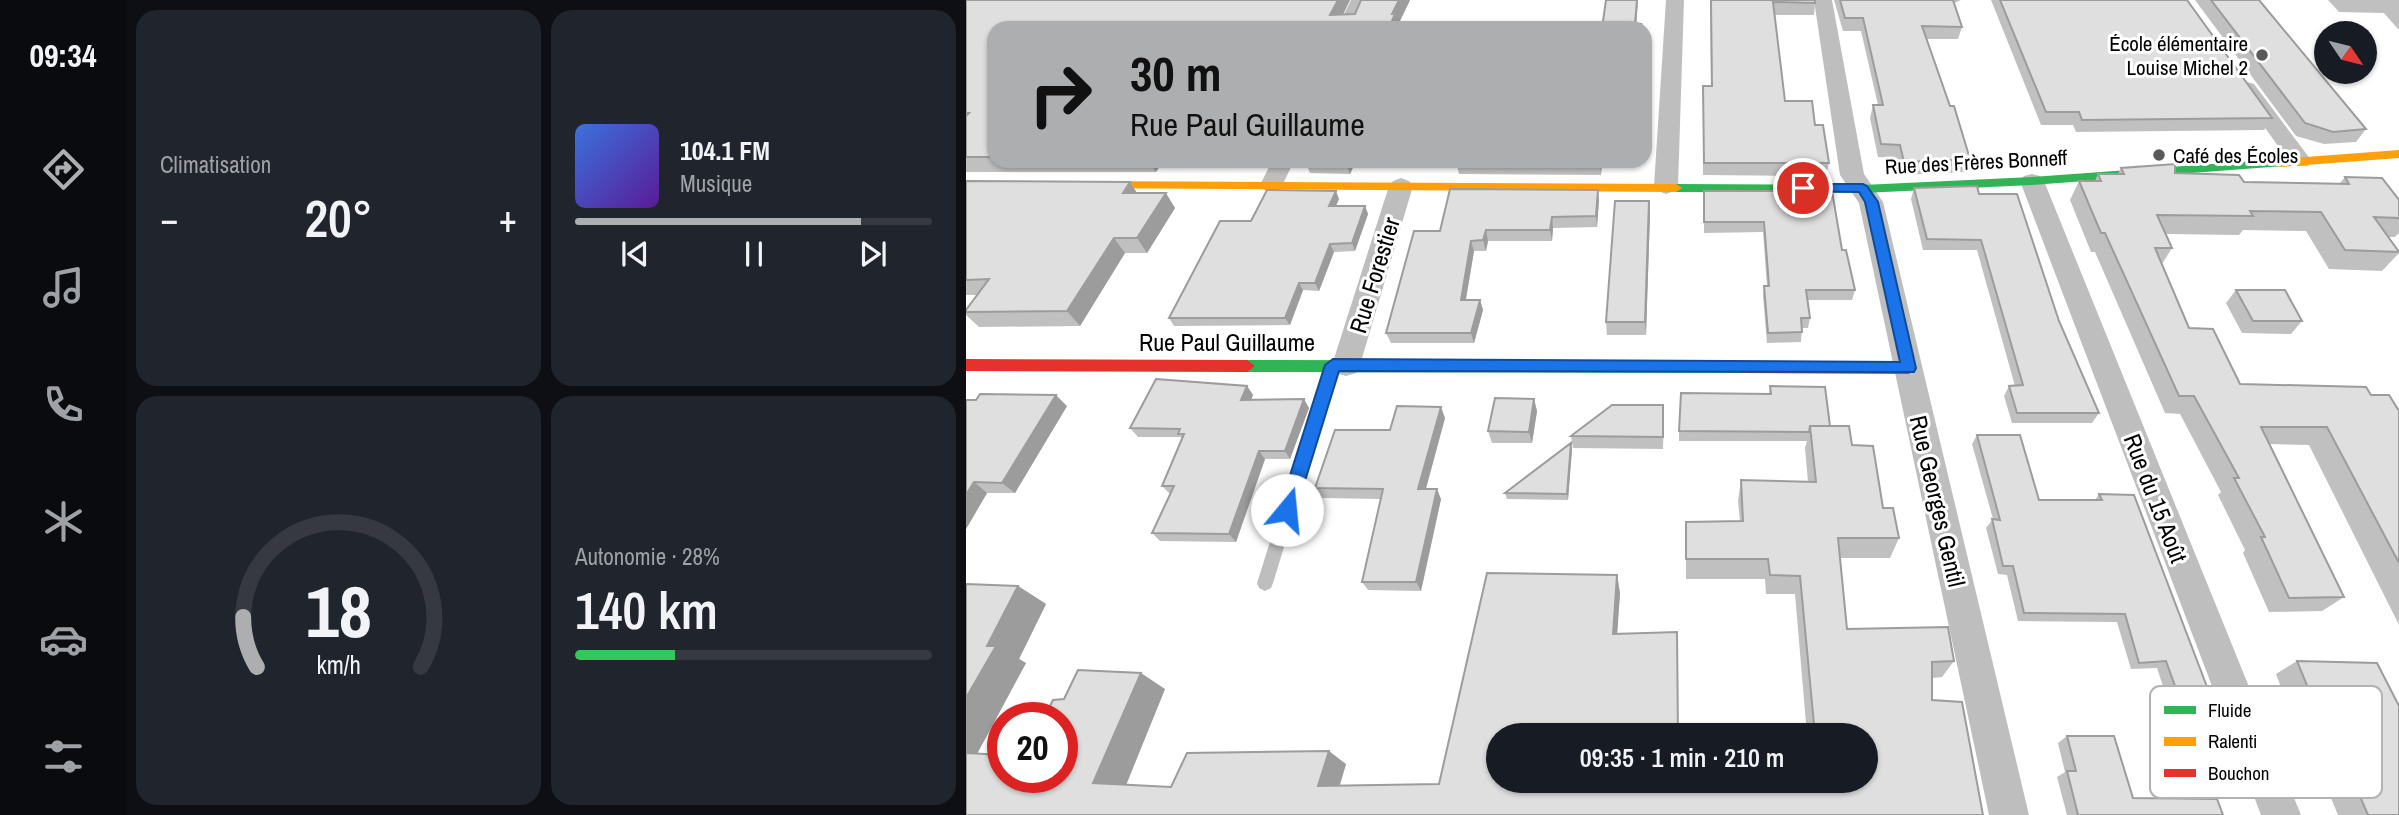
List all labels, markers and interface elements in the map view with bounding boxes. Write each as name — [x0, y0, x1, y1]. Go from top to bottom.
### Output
north arrow — [2314, 21, 2376, 84]
map controls — [2314, 21, 2377, 84]
place label: École élémentaire Louise Michel 2 — [2109, 29, 2248, 82]
text: 09:34 — [29, 34, 97, 77]
text: 30 m — [1130, 40, 1222, 106]
marker: École élémentaire Louise Michel 2 — [2254, 47, 2270, 63]
icon: right — [1015, 49, 1106, 140]
text: Rue Paul Guillaume — [1130, 103, 1365, 146]
text: 104.1 FM — [680, 133, 770, 168]
place label: Café des Écoles — [2173, 141, 2298, 170]
street label: Rue des Frères Bonneff — [1884, 143, 2069, 181]
icon: directions — [39, 145, 88, 194]
marker: Café des Écoles — [2151, 147, 2167, 163]
text: Climatisation — [160, 149, 271, 180]
pin — [1773, 158, 1833, 218]
text: Musique — [680, 168, 752, 199]
icon: arrive — [1784, 169, 1822, 207]
text: 20° — [304, 183, 373, 253]
text: − — [160, 193, 178, 244]
text: + — [499, 193, 517, 244]
street label: Rue Forestier — [1341, 213, 1407, 337]
icon: previous — [616, 235, 654, 273]
icon: pause — [735, 235, 773, 273]
icon: next — [854, 235, 892, 273]
icon: music — [39, 263, 88, 312]
street label: Rue Paul Guillaume — [1139, 326, 1315, 358]
icon: phone — [39, 380, 88, 429]
street label: Rue Georges Gentil — [1903, 412, 1973, 590]
street label: Rue du 15 Août — [2117, 429, 2195, 568]
position arrow — [1250, 473, 1324, 547]
icon: climate — [39, 497, 88, 546]
text: Autonomie · 28% — [575, 541, 720, 572]
text: 18 — [305, 562, 372, 660]
text: 140 km — [575, 575, 718, 645]
icon: car — [39, 615, 88, 664]
text: km/h — [316, 647, 361, 681]
legend — [2150, 686, 2382, 798]
text: Fluide — [2208, 697, 2251, 723]
speed limit sign: 20 — [987, 702, 1078, 793]
text: Ralenti — [2208, 728, 2257, 754]
icon: filters — [39, 732, 88, 781]
text: 09:35 · 1 min · 210 m — [1580, 740, 1784, 775]
text: Bouchon — [2208, 760, 2270, 786]

